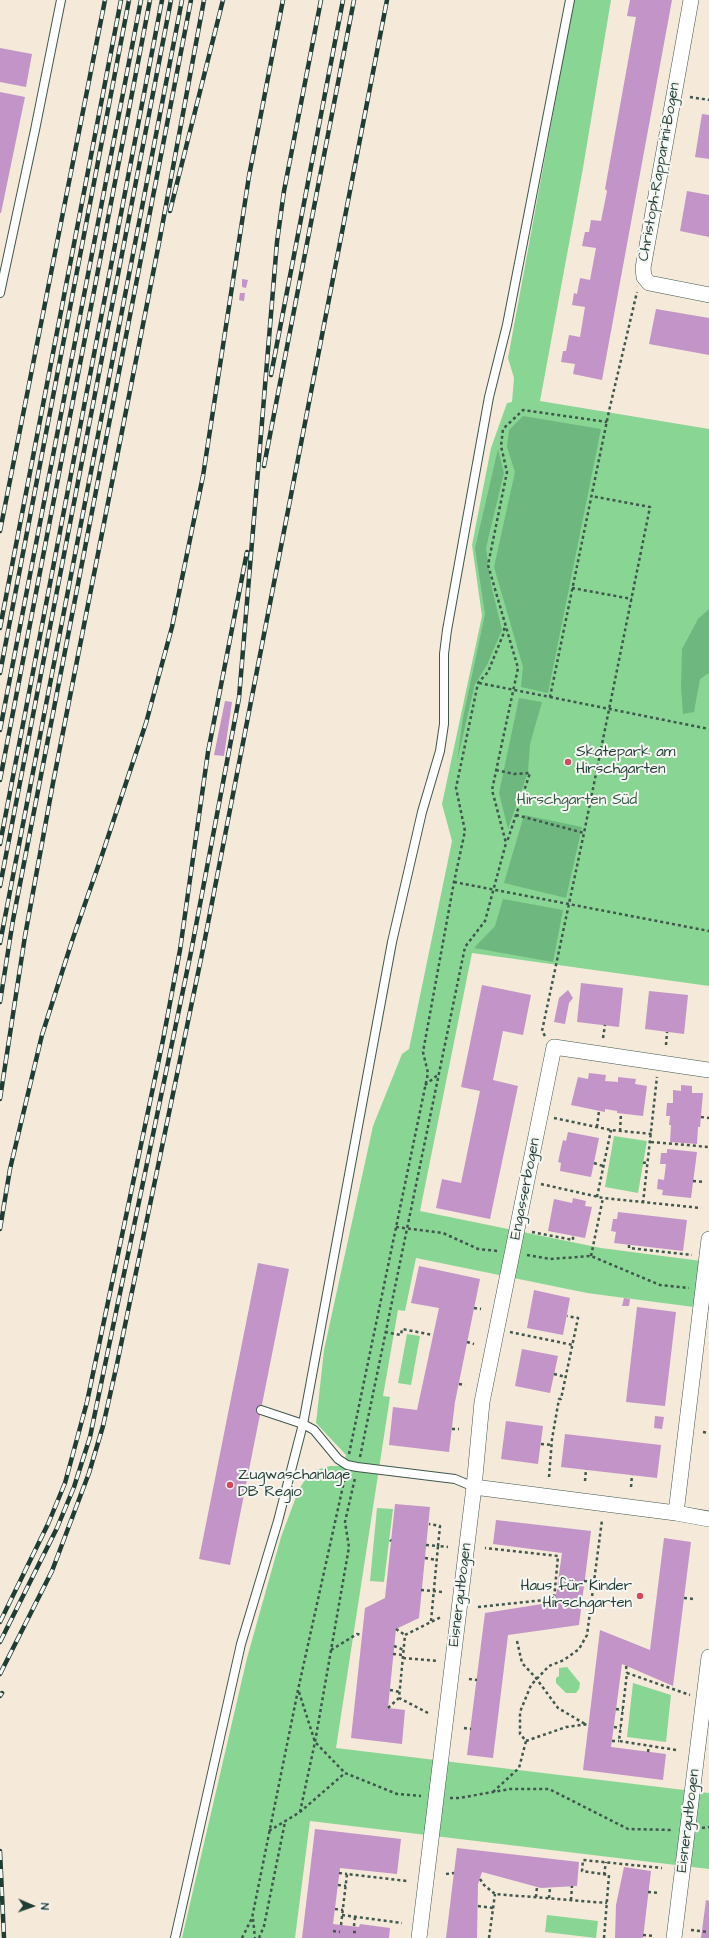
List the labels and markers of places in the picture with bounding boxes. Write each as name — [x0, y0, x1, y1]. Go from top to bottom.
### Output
place label: Skatepark am Hirschgarten — [576, 744, 675, 779]
marker: Skatepark am Hirschgarten — [563, 757, 573, 767]
place label: Zugwaschanlage DB Regio — [238, 1467, 350, 1502]
marker: Zugwaschanlage DB Regio — [225, 1480, 235, 1490]
place label: Haus für Kinder Hirschgarten — [520, 1578, 632, 1613]
marker: Haus für Kinder Hirschgarten — [635, 1591, 645, 1601]

